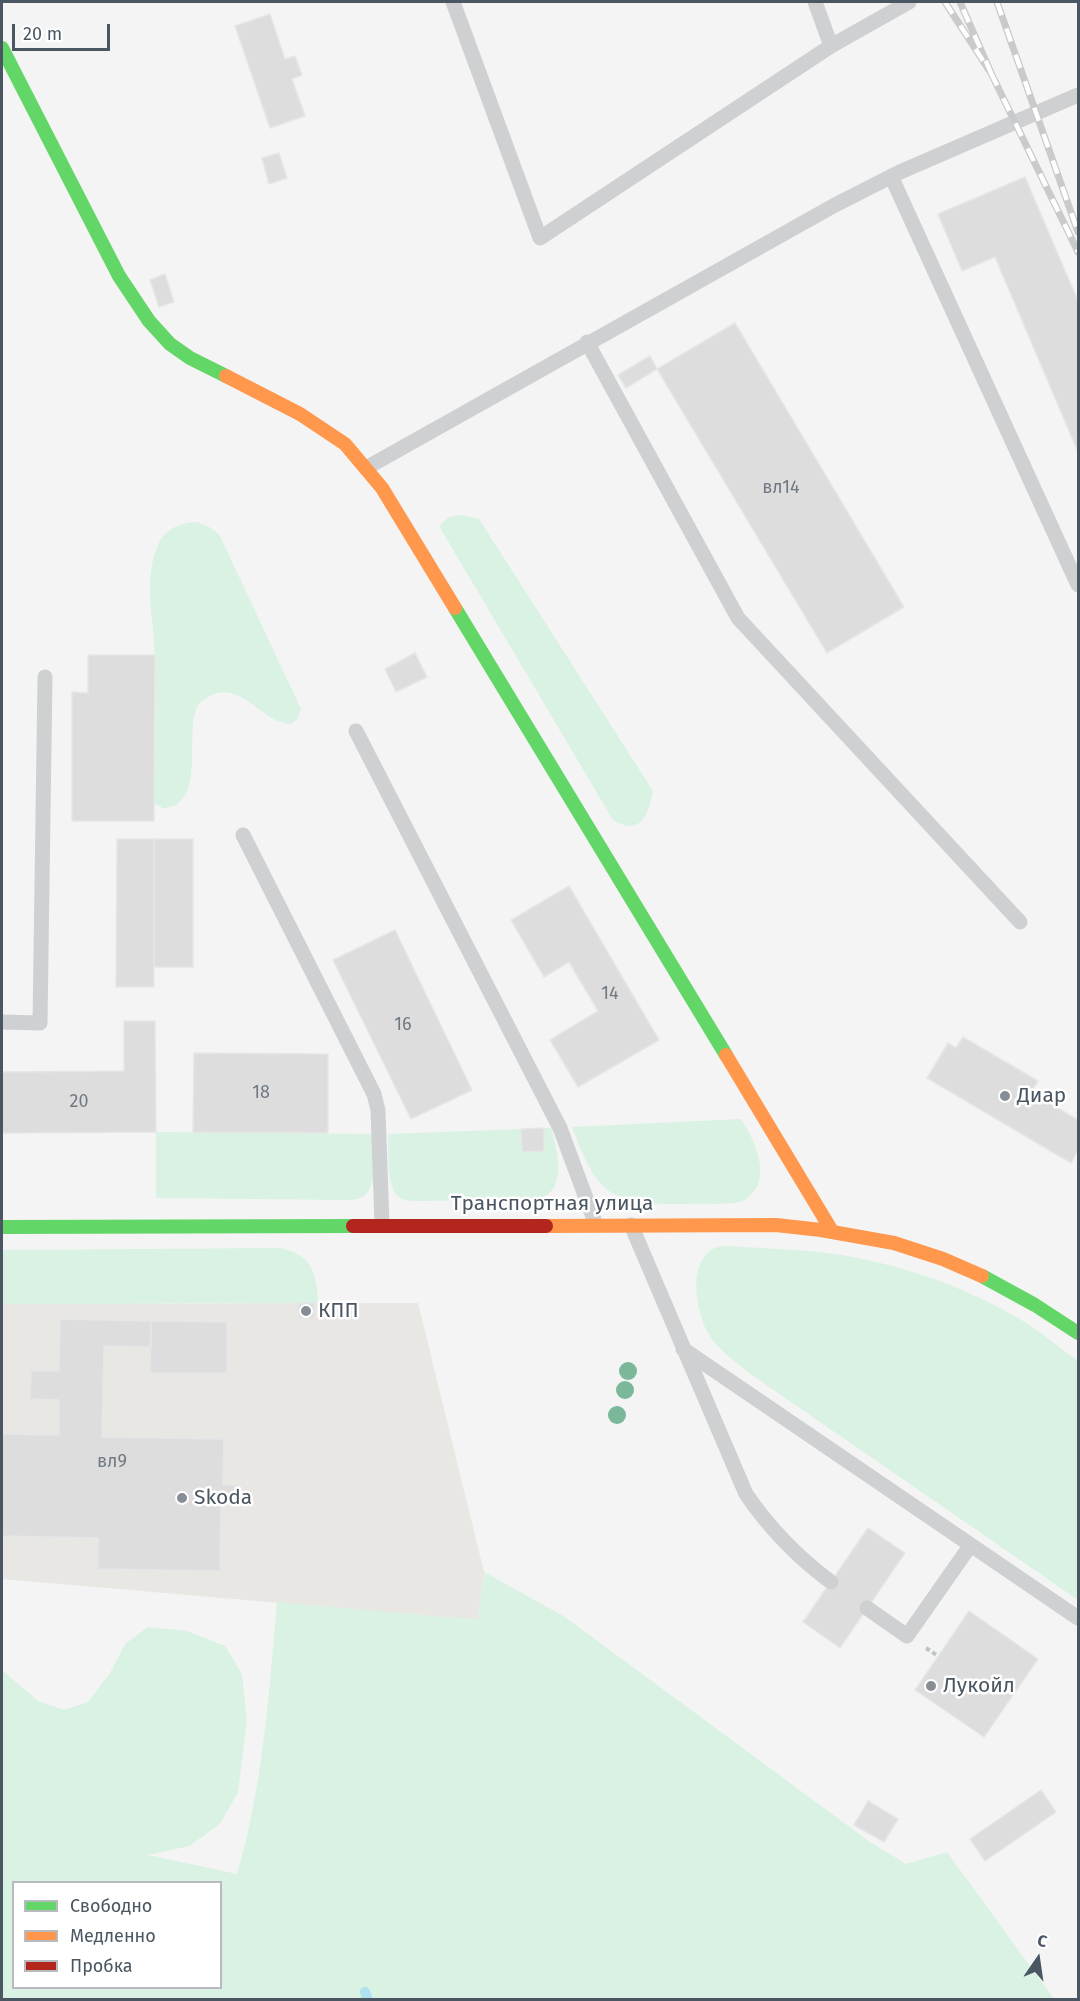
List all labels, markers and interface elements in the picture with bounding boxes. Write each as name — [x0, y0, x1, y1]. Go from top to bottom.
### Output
scale bar — [15, 12, 112, 50]
text: 20 m — [23, 23, 62, 45]
house number: вл14 — [762, 477, 800, 499]
house number: 14 — [601, 983, 619, 1005]
house number: 16 — [394, 1014, 412, 1036]
house number: 18 — [252, 1082, 270, 1104]
place label: Диар — [1017, 1083, 1066, 1109]
marker: Диар — [998, 1089, 1012, 1103]
house number: 20 — [70, 1091, 88, 1113]
street label: Транспортная улица — [451, 1191, 653, 1217]
place label: КПП — [318, 1298, 359, 1324]
marker: КПП — [299, 1304, 313, 1318]
house number: вл9 — [97, 1451, 127, 1473]
place label: Skoda — [194, 1485, 252, 1511]
marker: Skoda — [175, 1491, 189, 1505]
place label: Лукойл — [943, 1673, 1015, 1699]
marker: Лукойл — [924, 1679, 938, 1693]
legend — [12, 1881, 222, 1989]
text: Свободно — [70, 1895, 152, 1917]
text: Медленно — [70, 1925, 156, 1947]
north arrow — [1008, 1929, 1068, 1989]
text: С — [1036, 1931, 1049, 1951]
text: Пробка — [70, 1955, 133, 1977]

